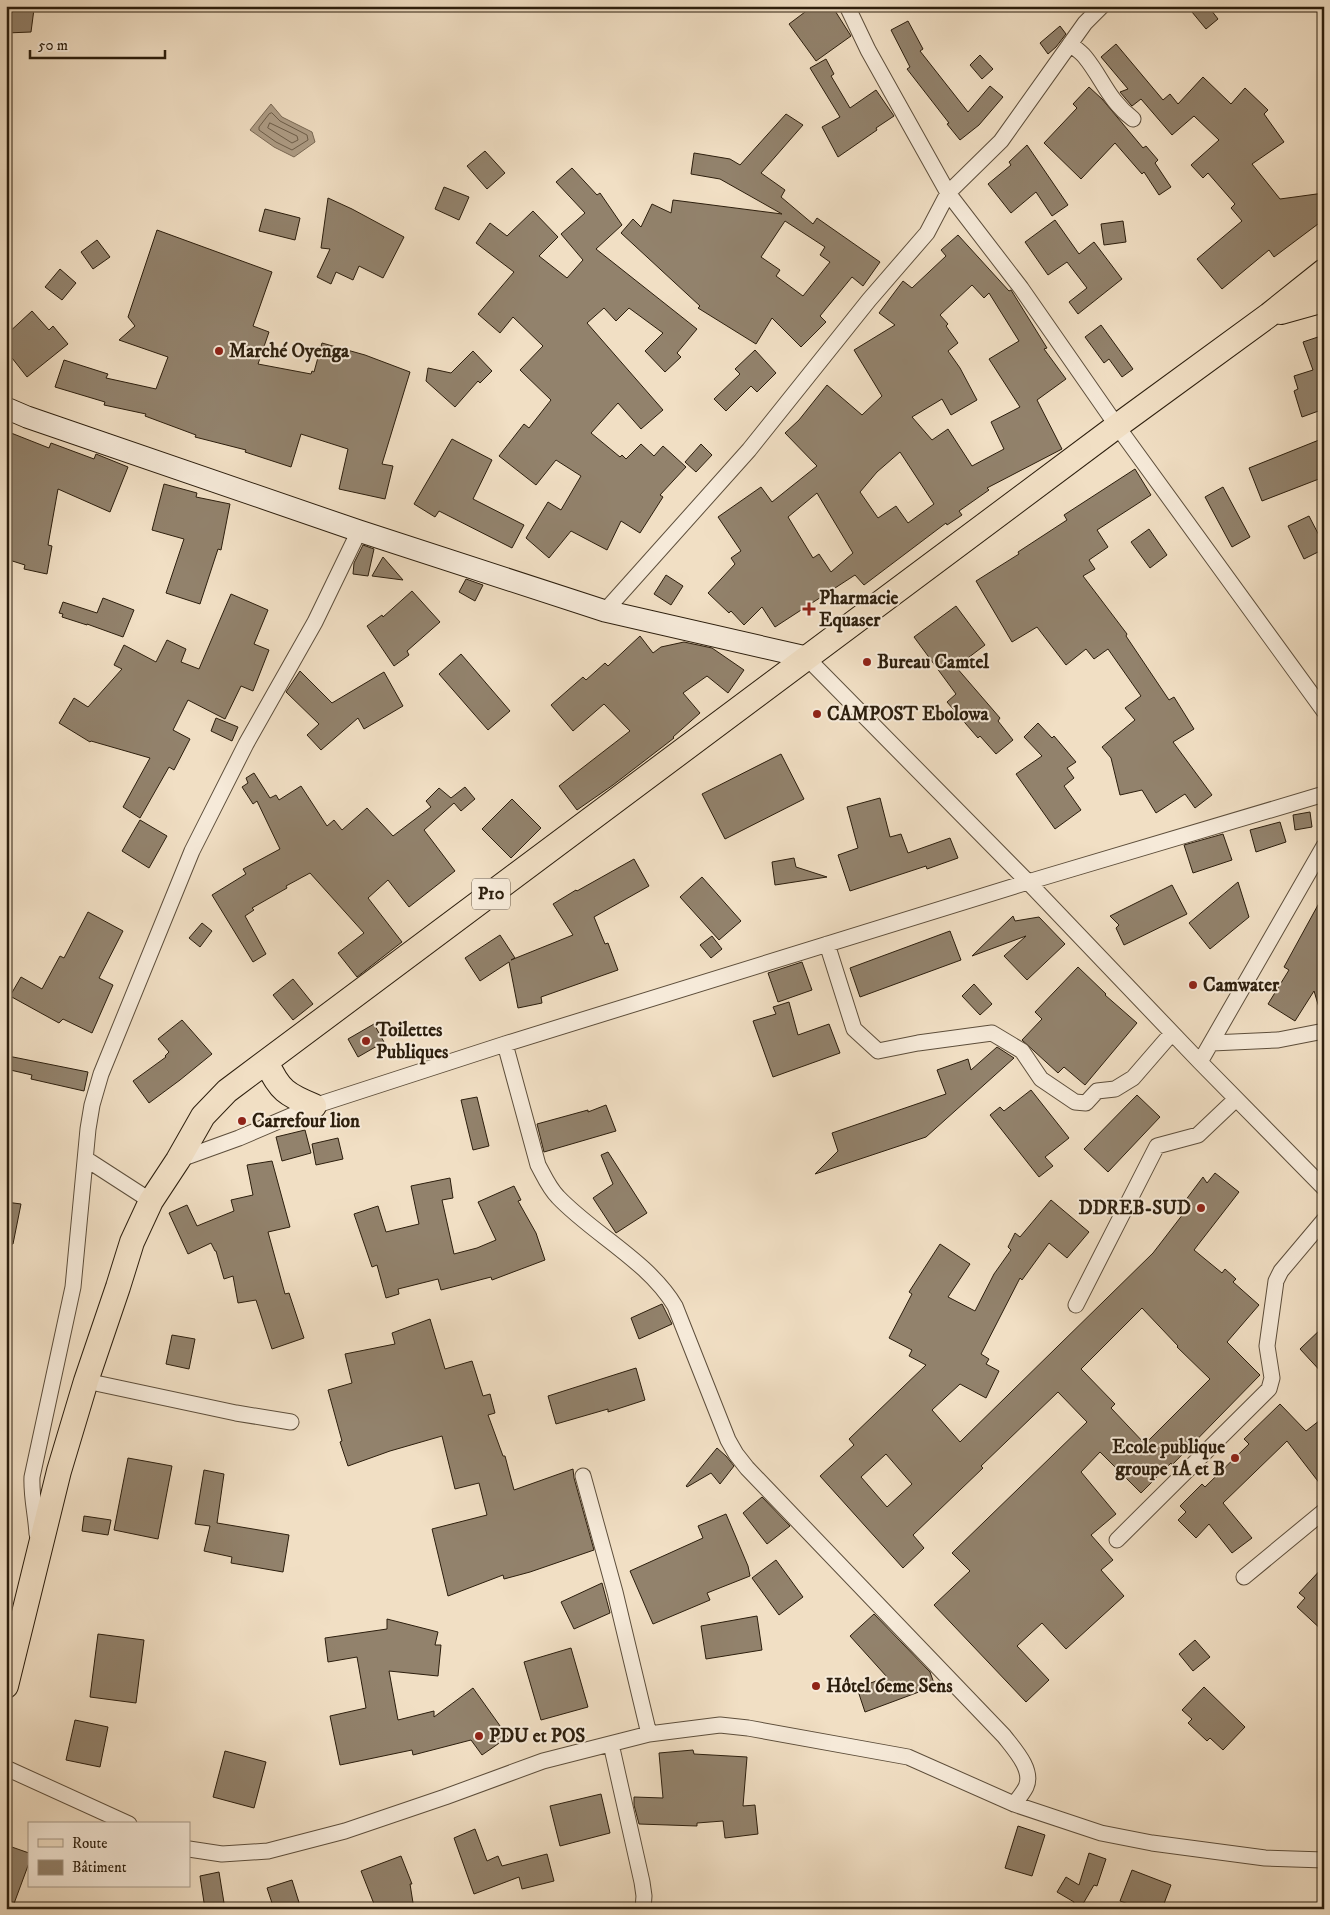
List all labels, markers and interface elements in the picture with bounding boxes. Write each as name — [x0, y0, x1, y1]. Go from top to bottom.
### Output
scale bar — [30, 28, 165, 60]
text: 50 m — [38, 36, 68, 55]
place label: Marché Oyenga — [229, 340, 350, 363]
marker: Marché Oyenga — [213, 345, 225, 357]
place label: Pharmacie Equaser — [819, 587, 899, 633]
marker: Pharmacie Equaser — [803, 603, 815, 615]
place label: Bureau Camtel — [877, 651, 989, 674]
marker: Bureau Camtel — [861, 656, 873, 668]
place label: CAMPOST Ebolowa — [827, 703, 990, 726]
marker: CAMPOST Ebolowa — [811, 708, 823, 720]
road number: P10 — [472, 879, 510, 910]
place label: Camwater — [1203, 974, 1280, 997]
marker: Camwater — [1187, 979, 1199, 991]
place label: Toilettes Publiques — [375, 1019, 449, 1065]
marker: Toilettes Publiques — [360, 1035, 372, 1047]
place label: Carrefour lion — [252, 1110, 361, 1133]
marker: Carrefour lion — [236, 1115, 248, 1127]
place label: DDREB-SUD — [1078, 1197, 1191, 1220]
marker: DDREB-SUD — [1195, 1202, 1207, 1214]
place label: Ecole publique groupe 1A et B — [1112, 1436, 1225, 1481]
marker: Ecole publique groupe 1A et B — [1229, 1452, 1241, 1464]
place label: Hôtel 6eme Sens — [826, 1675, 953, 1698]
marker: Hôtel 6eme Sens — [810, 1680, 822, 1692]
place label: PDU et POS — [489, 1725, 585, 1748]
marker: PDU et POS — [473, 1730, 485, 1742]
legend — [28, 1822, 190, 1888]
text: Route — [72, 1834, 107, 1853]
text: Bâtiment — [72, 1858, 127, 1877]

